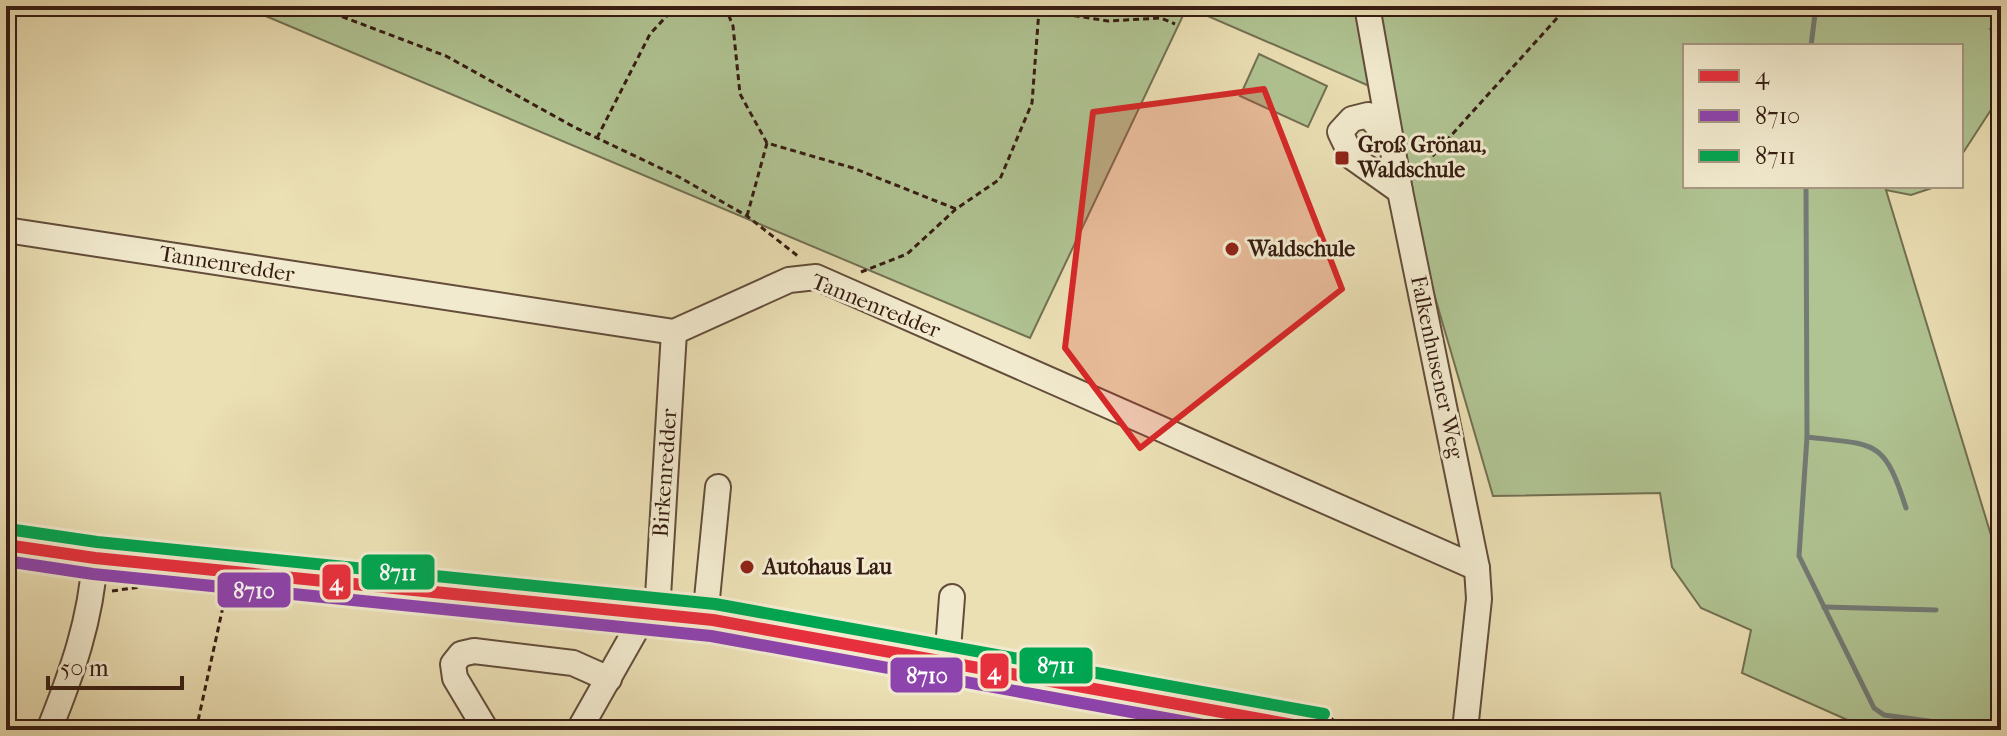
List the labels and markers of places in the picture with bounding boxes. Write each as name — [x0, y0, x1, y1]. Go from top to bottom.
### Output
place label: Groß Grönau, Waldschule — [1357, 132, 1487, 183]
marker: Groß Grönau, Waldschule — [1333, 149, 1351, 167]
place label: Waldschule — [1247, 236, 1355, 262]
marker: Waldschule — [1223, 240, 1241, 258]
place label: Autohaus Lau — [761, 554, 892, 580]
marker: Autohaus Lau — [738, 558, 756, 576]

